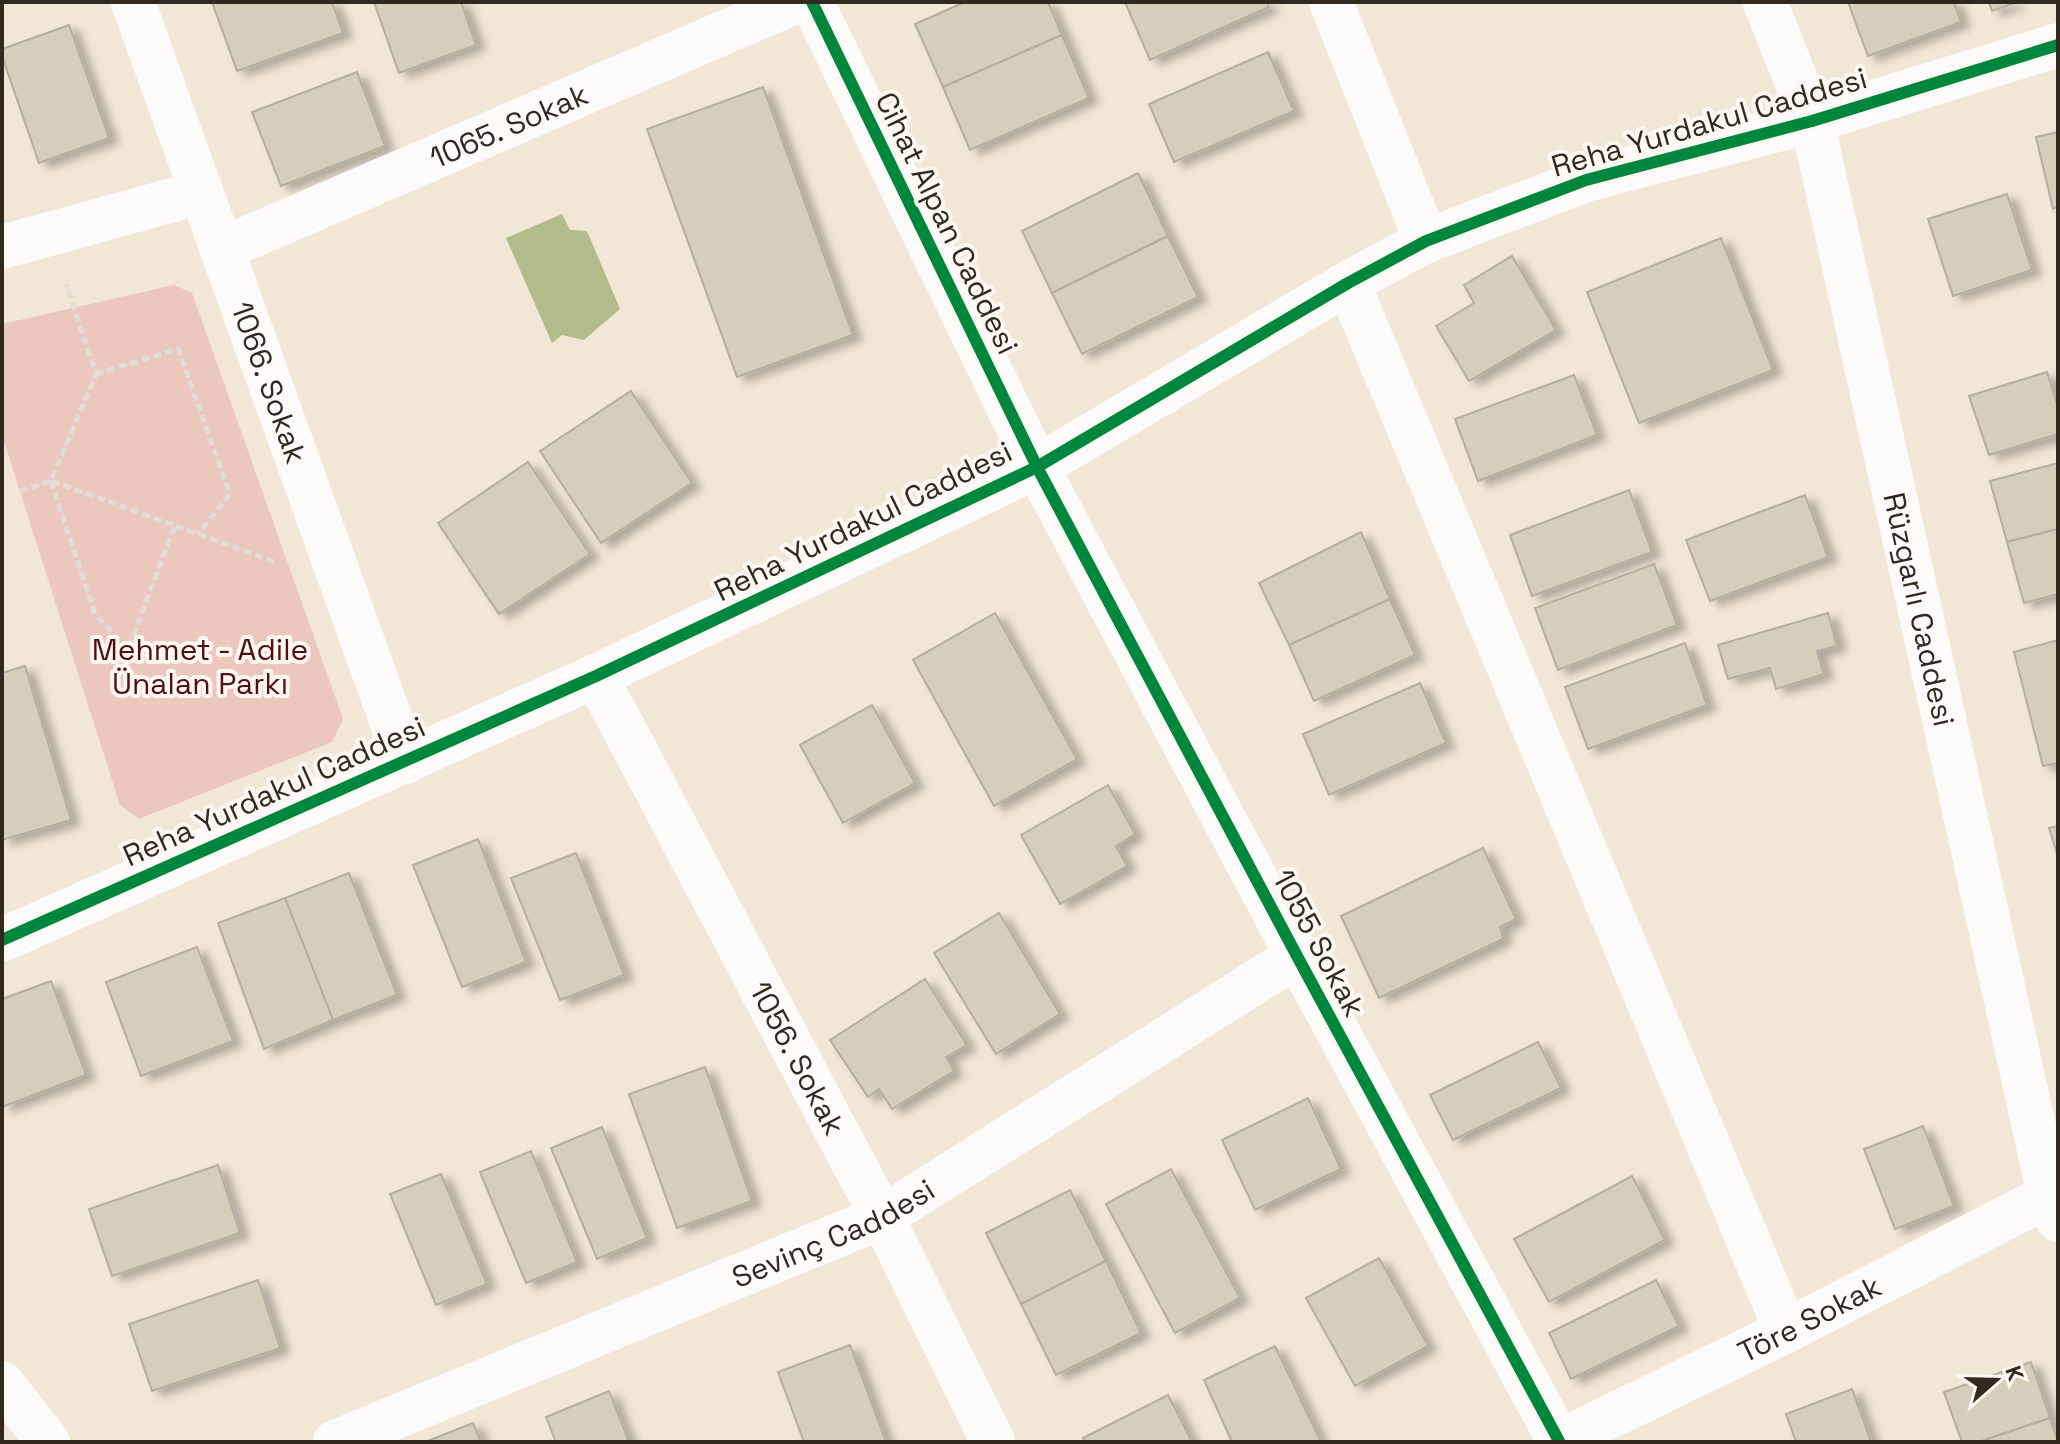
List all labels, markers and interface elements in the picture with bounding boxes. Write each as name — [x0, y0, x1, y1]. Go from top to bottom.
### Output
street label: Reha Yurdakul Caddesi — [1547, 58, 1871, 186]
street label: 1065. Sokak — [423, 74, 594, 177]
street label: Cihat Alpan Caddesi — [867, 85, 1027, 361]
street label: 1066. Sokak — [223, 296, 316, 468]
street label: Reha Yurdakul Caddesi — [708, 432, 1018, 610]
street label: Rüzgarlı Caddesi — [1875, 489, 1964, 730]
park label: Mehmet - Adile Ünalan Parkı — [92, 630, 308, 703]
street label: Reha Yurdakul Caddesi — [117, 707, 431, 875]
street label: 1055 Sokak — [1264, 863, 1374, 1023]
street label: 1056. Sokak — [741, 974, 855, 1142]
street label: Sevinç Caddesi — [726, 1170, 941, 1296]
street label: Töre Sokak — [1731, 1266, 1888, 1371]
north arrow — [1956, 1340, 2036, 1420]
text: K — [1999, 1362, 2030, 1385]

